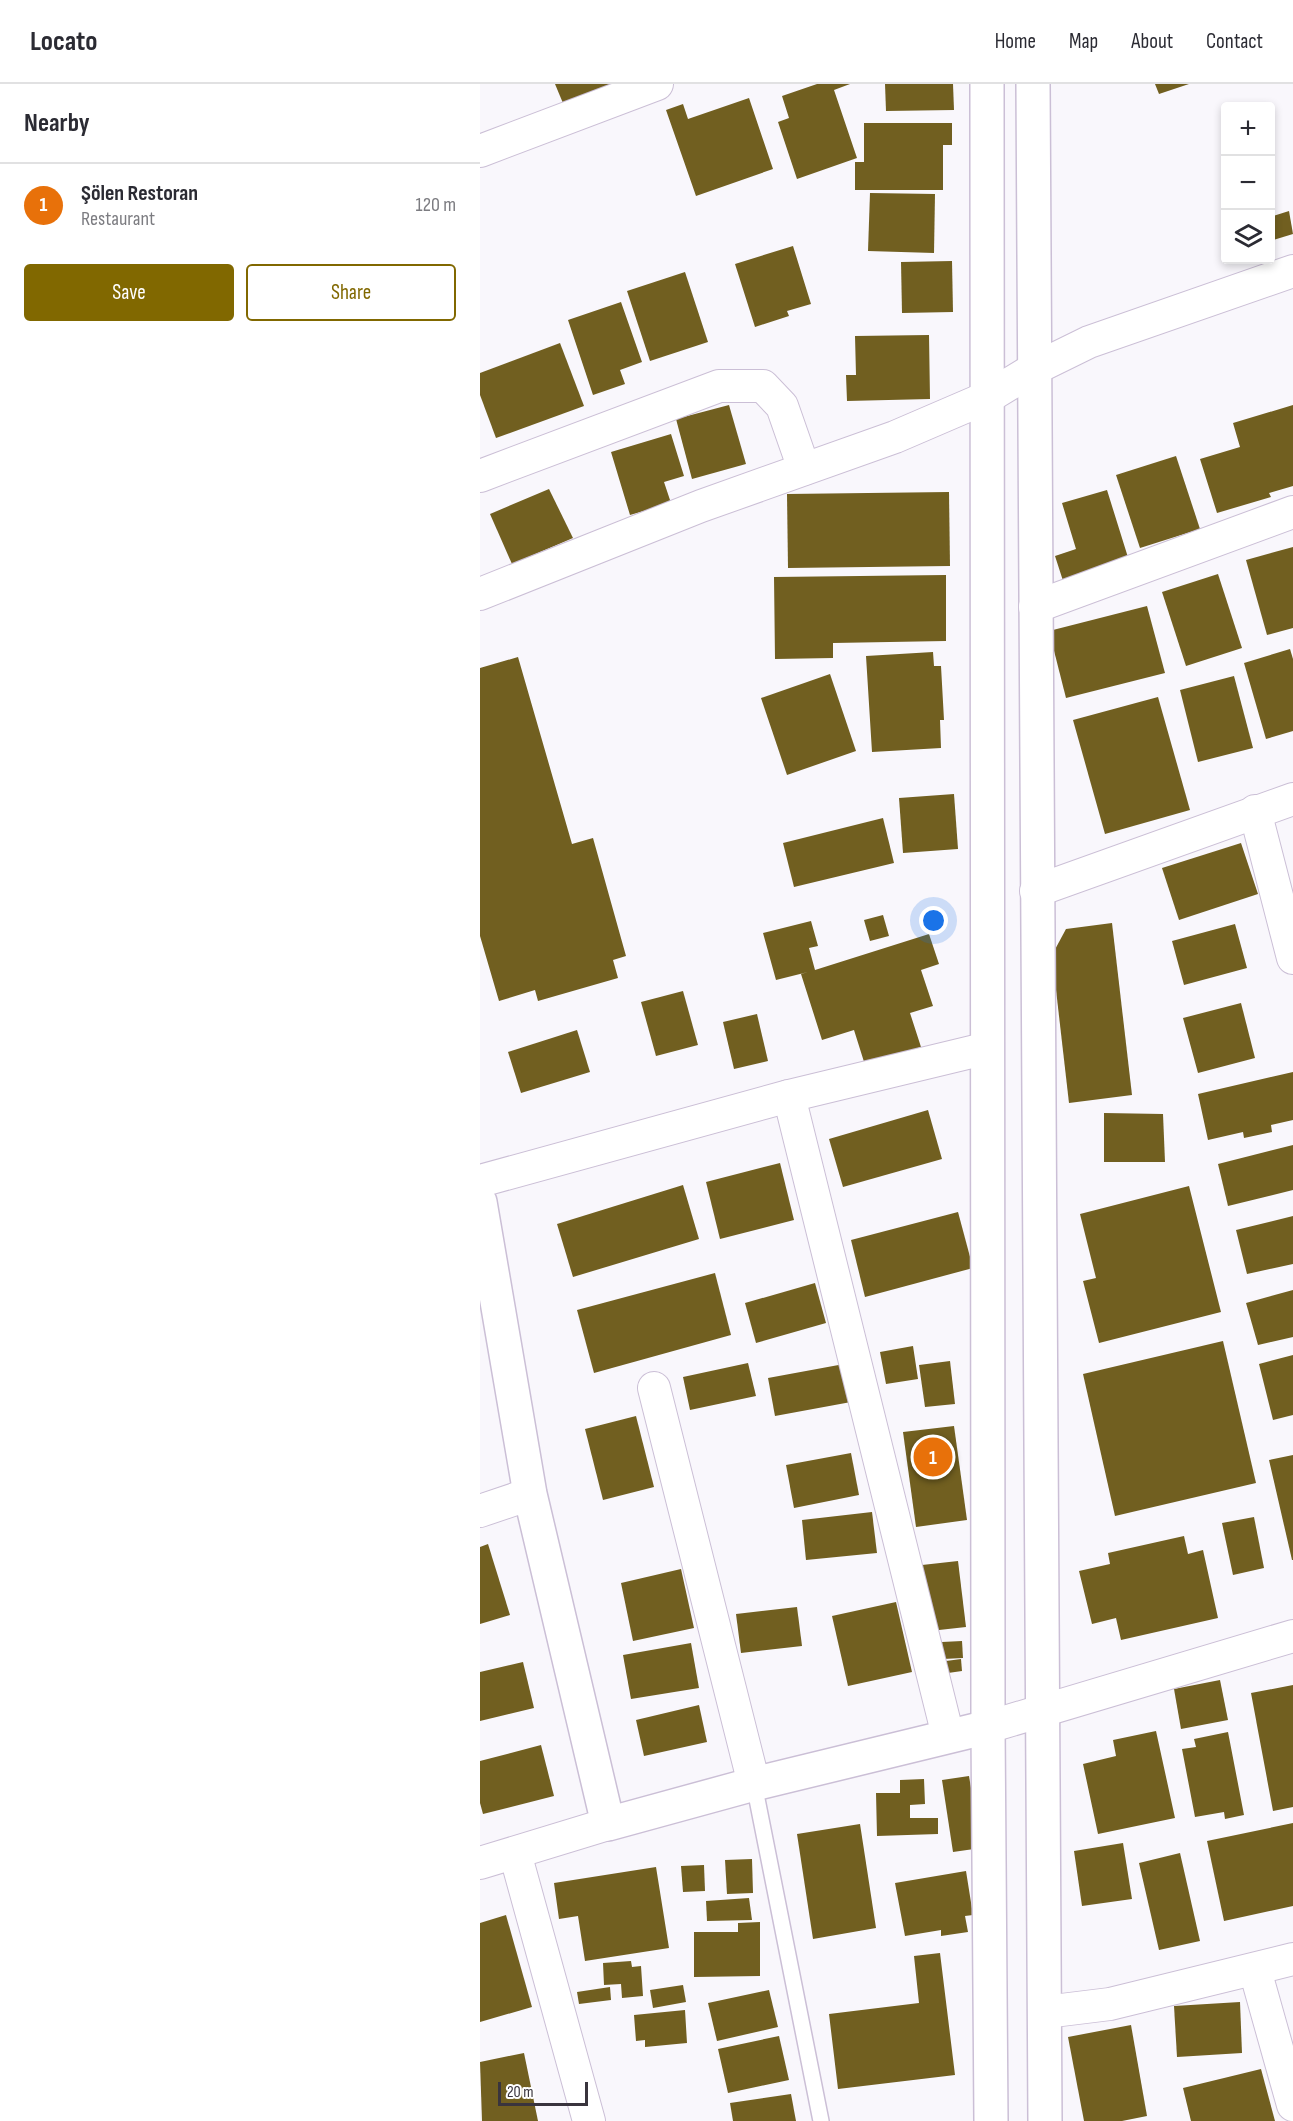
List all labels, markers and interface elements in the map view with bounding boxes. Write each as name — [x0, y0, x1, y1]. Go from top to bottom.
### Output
text: Locato — [30, 25, 97, 58]
text: Home — [995, 29, 1036, 54]
text: Map — [1069, 29, 1098, 54]
text: About — [1131, 29, 1173, 54]
text: Contact — [1206, 29, 1263, 54]
map controls — [1221, 102, 1275, 264]
button: + — [1221, 102, 1275, 156]
text: Nearby — [24, 108, 90, 139]
button: − — [1221, 156, 1275, 210]
text: Şölen Restoran — [81, 180, 198, 207]
text: 1 — [40, 193, 47, 217]
text: 120 m — [416, 193, 456, 217]
text: Restaurant — [81, 207, 155, 231]
button: layers — [1221, 210, 1275, 264]
button: Save — [24, 264, 234, 321]
button: Share — [246, 264, 456, 321]
your location — [919, 906, 948, 935]
pin: 1 — [914, 1434, 952, 1480]
scale bar — [498, 2079, 588, 2106]
text: 20 m — [507, 2083, 534, 2102]

